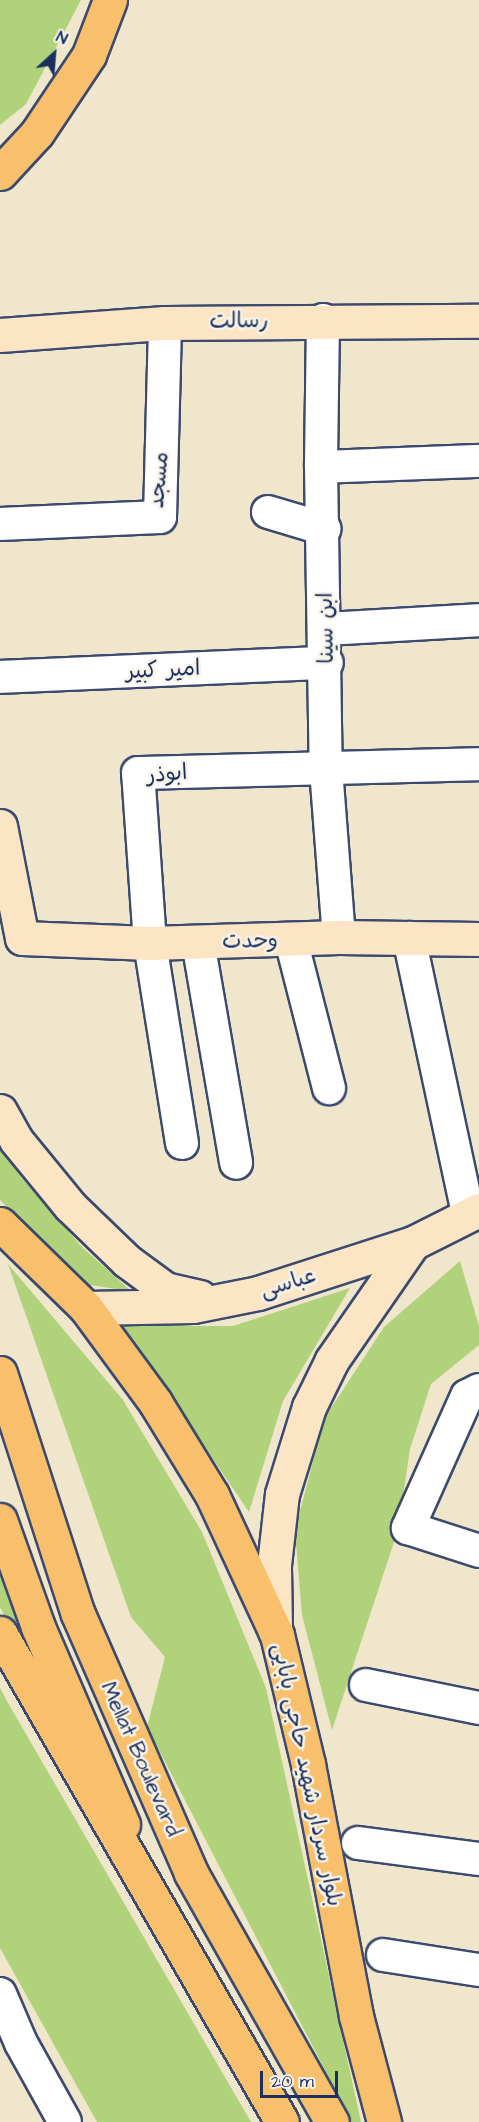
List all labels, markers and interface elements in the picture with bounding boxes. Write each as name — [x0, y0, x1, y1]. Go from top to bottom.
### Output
north arrow — [24, 24, 84, 84]
text: N — [53, 26, 71, 50]
street label: رسالت — [209, 307, 269, 335]
street label: مسجد — [143, 451, 175, 509]
street label: ابن سینا — [312, 592, 340, 664]
street label: امیر کبیر — [125, 655, 201, 685]
street label: ابوذر — [146, 759, 188, 789]
street label: وحدت — [222, 927, 278, 955]
street label: عباسی — [257, 1262, 319, 1304]
street label: بلوار سردار شهید حاجی بابایی — [266, 1641, 348, 1909]
street label: Mellat Boulevard — [95, 1678, 187, 1840]
scale bar — [263, 2059, 341, 2097]
text: 20 m — [271, 2069, 314, 2094]

